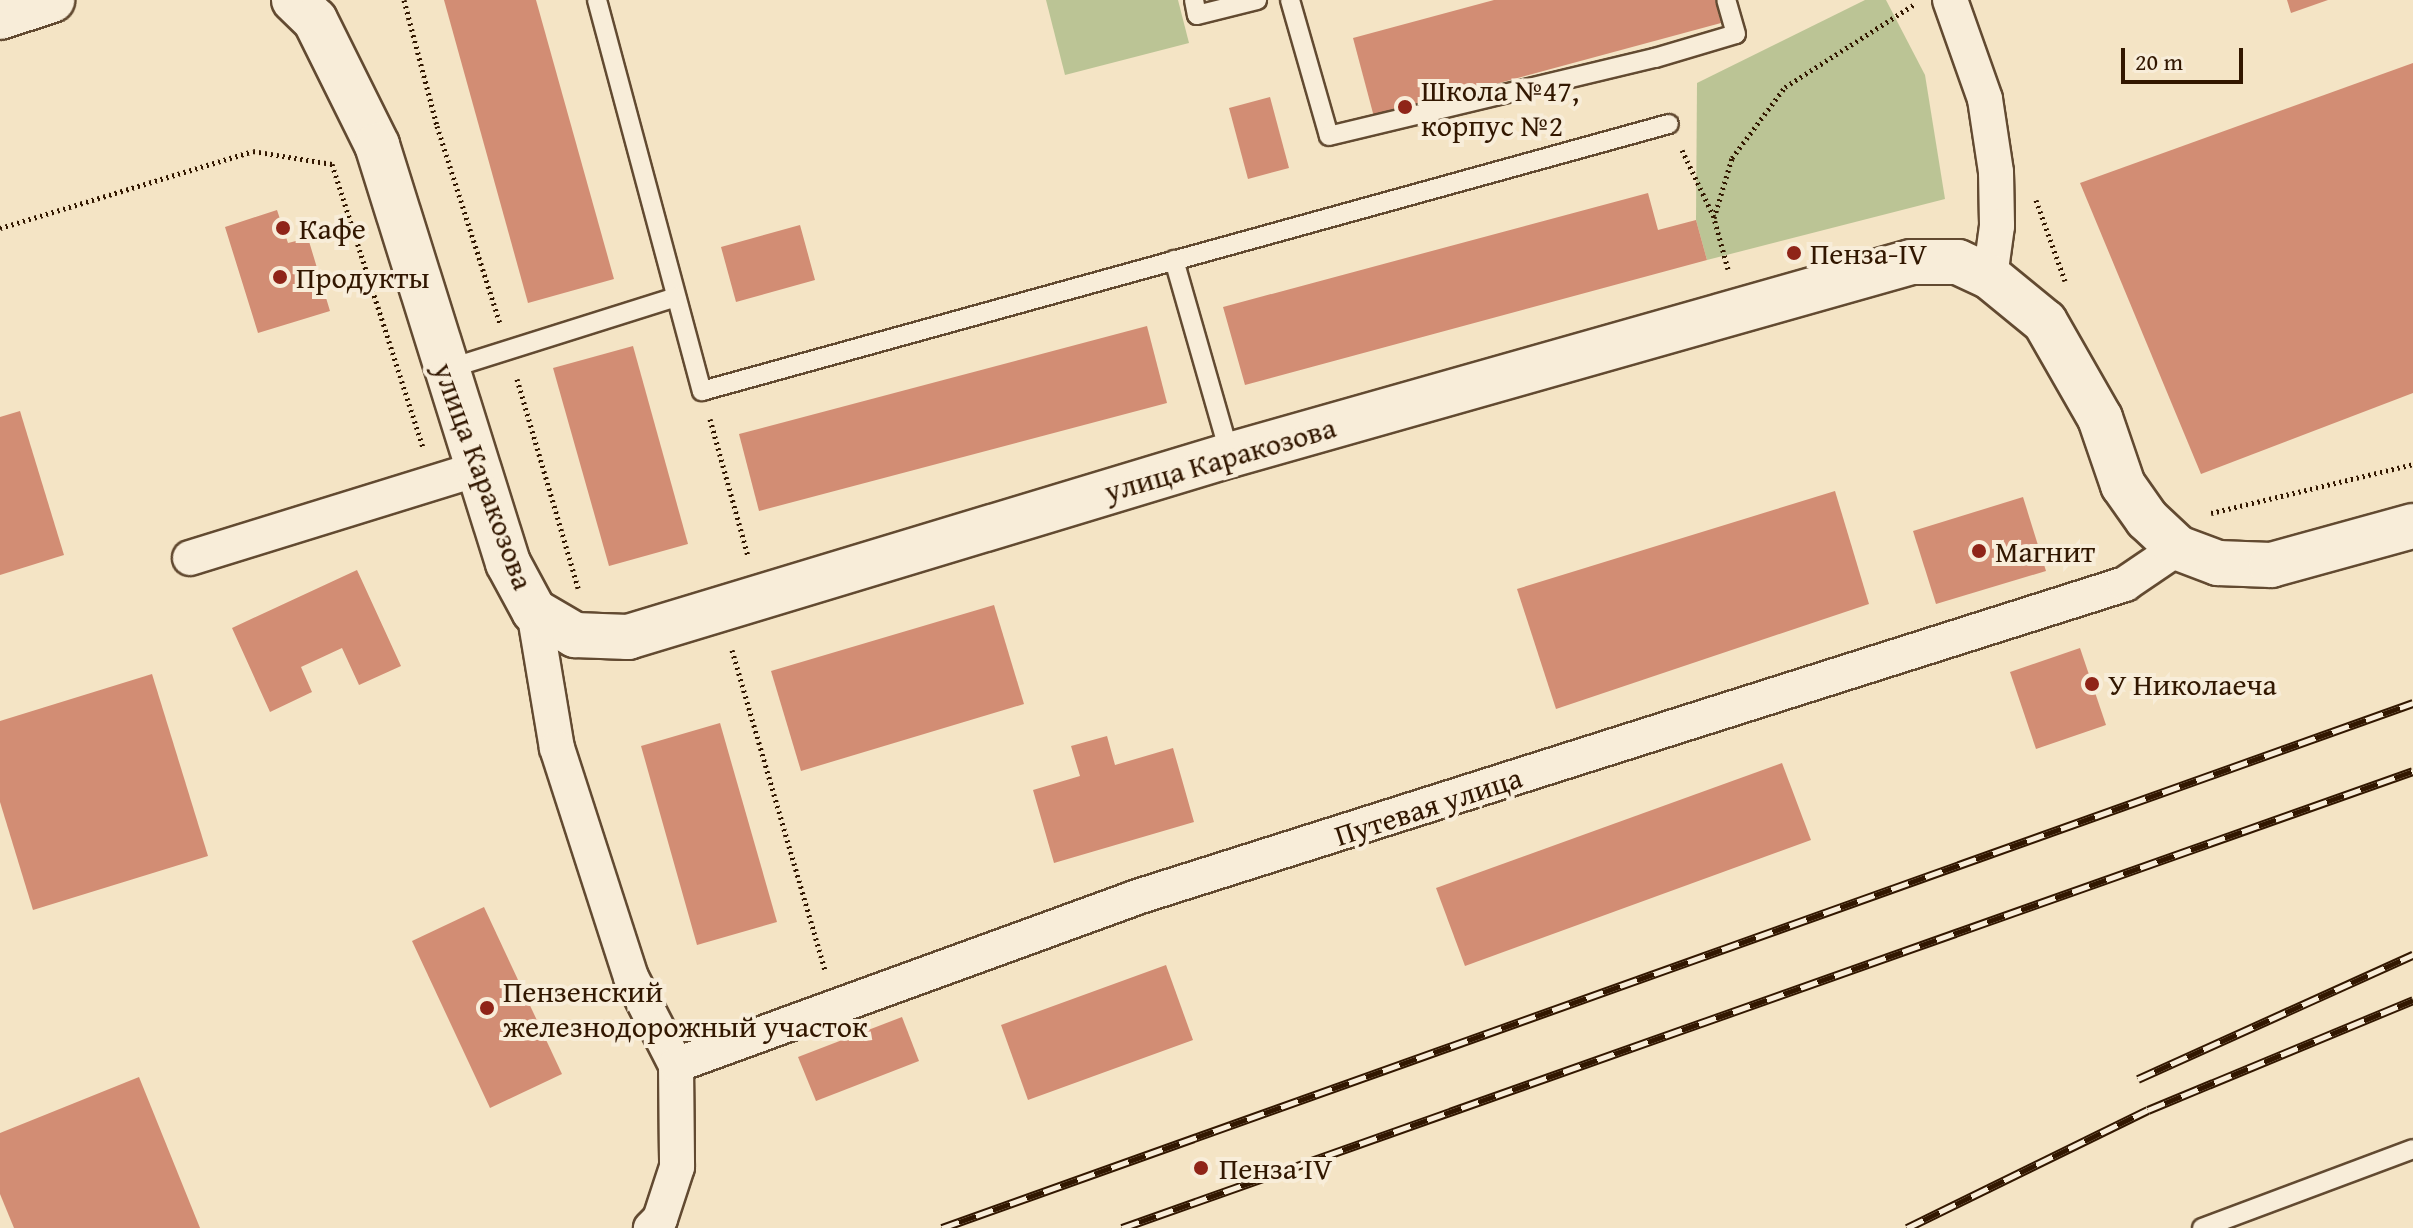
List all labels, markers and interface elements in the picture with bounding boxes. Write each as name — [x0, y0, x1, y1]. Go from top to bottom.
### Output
scale bar — [2125, 32, 2247, 82]
text: 20 m — [2135, 44, 2183, 79]
place label: Школа №47, корпус №2 — [1421, 72, 1579, 142]
marker: Школа №47, корпус №2 — [1396, 98, 1414, 116]
place label: Кафе — [299, 210, 366, 246]
marker: Кафе — [274, 219, 292, 237]
place label: Пенза-IV — [1810, 235, 1927, 271]
marker: Пенза-IV — [1785, 244, 1803, 262]
place label: Продукты — [296, 259, 430, 295]
marker: Продукты — [271, 268, 289, 286]
street label: улица Каракозова — [426, 358, 542, 594]
street label: улица Каракозова — [1100, 409, 1340, 509]
place label: Магнит — [1995, 533, 2095, 569]
marker: Магнит — [1970, 542, 1988, 560]
place label: У Николаеча — [2108, 666, 2277, 702]
marker: У Николаеча — [2083, 675, 2101, 693]
street label: Путевая улица — [1330, 759, 1526, 853]
place label: Пензенский железнодорожный участок — [503, 973, 868, 1044]
marker: Пензенский железнодорожный участок — [478, 999, 496, 1017]
place label: Пенза IV — [1219, 1150, 1333, 1186]
marker: Пенза IV — [1190, 1157, 1212, 1179]

